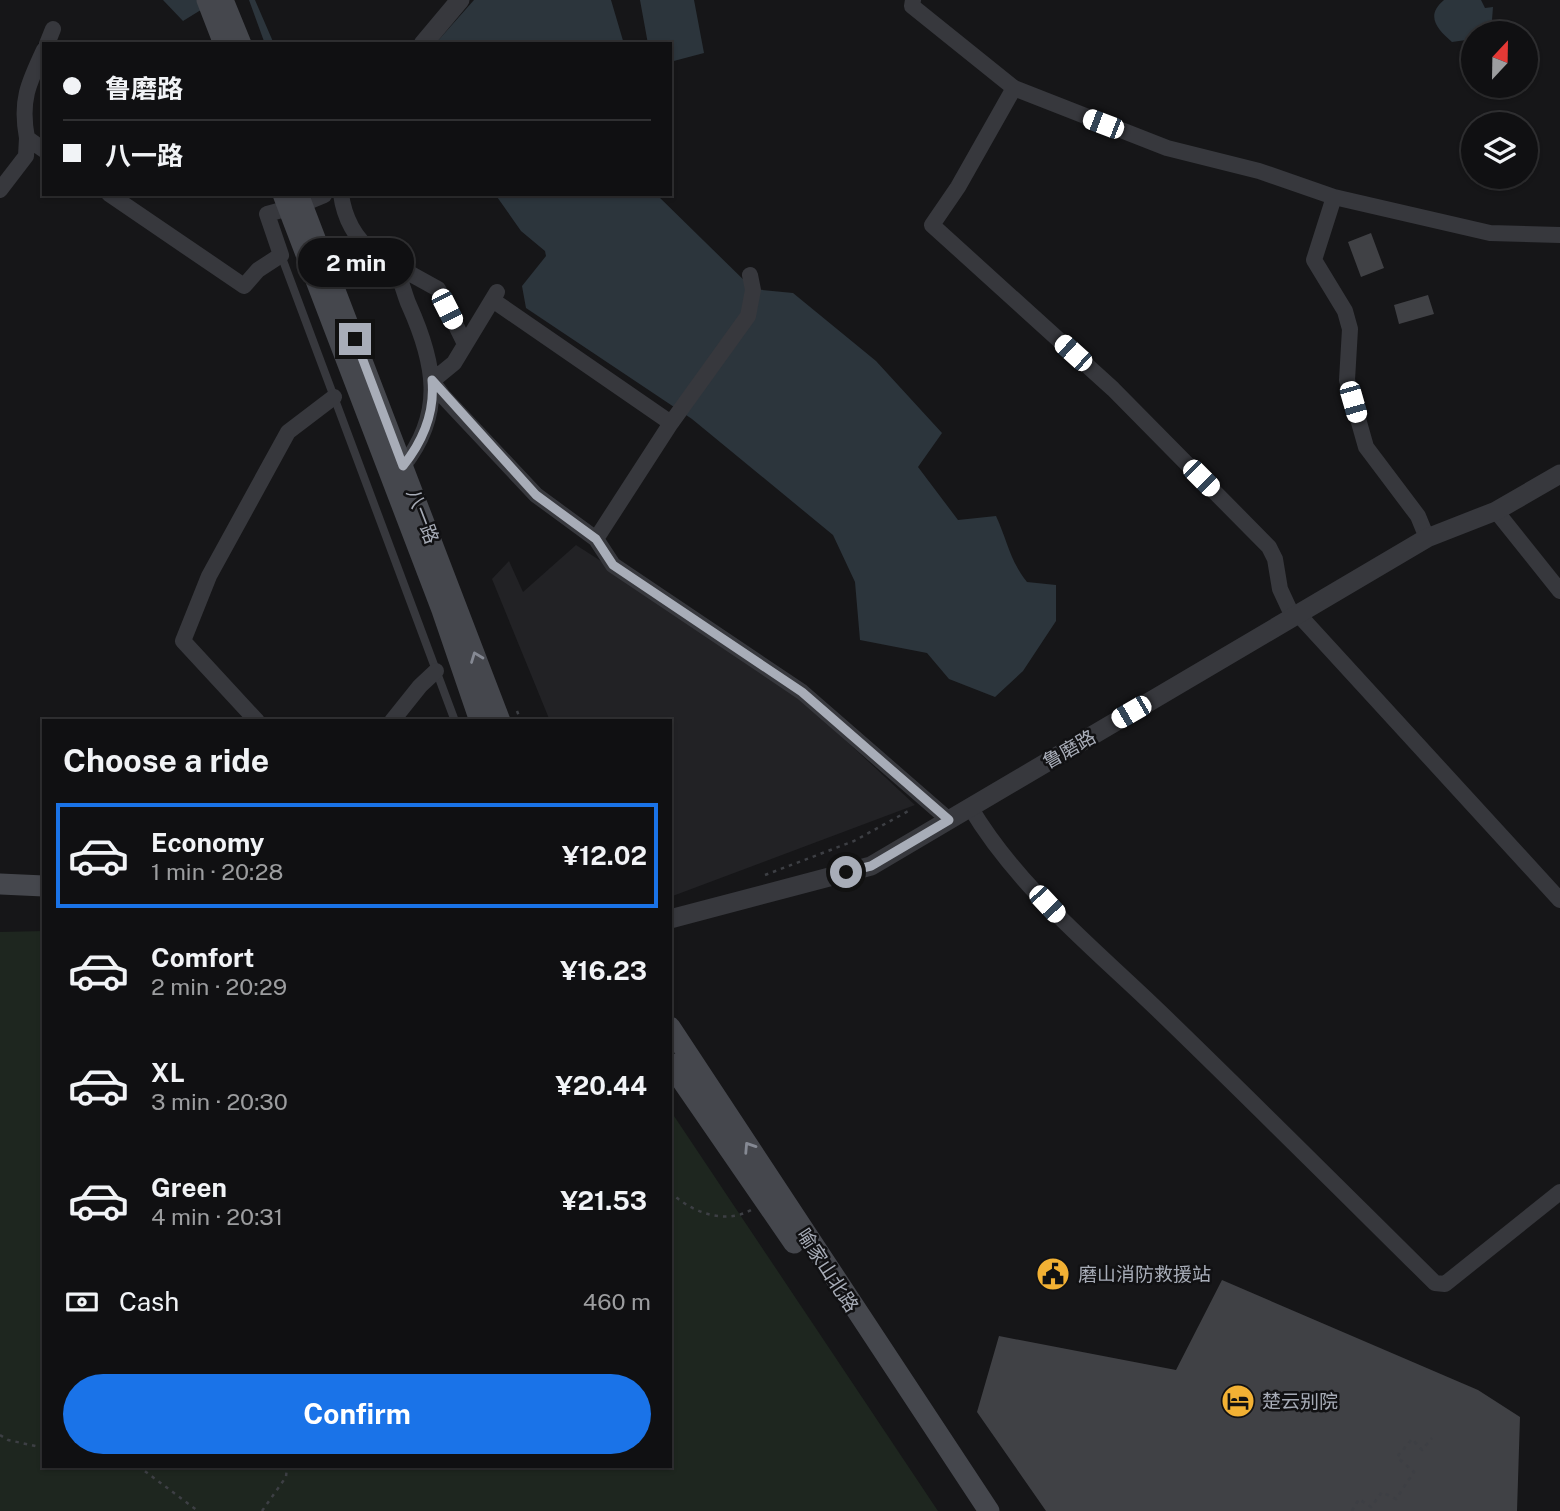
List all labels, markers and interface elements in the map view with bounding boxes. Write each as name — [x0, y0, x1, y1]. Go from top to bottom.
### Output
north arrow — [1461, 21, 1538, 98]
map controls — [1461, 21, 1538, 189]
text: 鲁磨路 — [105, 73, 183, 104]
car — [1080, 107, 1127, 141]
button: layers — [1461, 112, 1538, 189]
text: 八一路 — [105, 140, 183, 171]
callout: 2 min — [297, 238, 413, 286]
text: 2 min — [326, 249, 386, 276]
car — [429, 286, 466, 332]
route end — [339, 323, 371, 355]
car — [1051, 331, 1096, 375]
car — [1338, 379, 1369, 425]
car — [1179, 456, 1224, 500]
street label: 八一路 — [403, 485, 443, 547]
one-way arrow — [470, 652, 484, 664]
car — [1108, 692, 1155, 732]
street label: 鲁磨路 — [1039, 725, 1099, 773]
text: Choose a ride — [63, 742, 269, 779]
icon: car — [67, 824, 130, 887]
text: Economy — [151, 827, 264, 858]
text: ¥12.02 — [562, 840, 647, 871]
route start — [830, 856, 862, 888]
text: 1 min · 20:28 — [151, 858, 283, 885]
car — [1025, 881, 1070, 927]
icon: car — [67, 939, 130, 1002]
text: Comfort — [151, 942, 254, 973]
text: ¥16.23 — [560, 955, 647, 986]
text: 2 min · 20:29 — [151, 973, 287, 1000]
icon: car — [67, 1054, 130, 1117]
text: XL — [151, 1057, 185, 1088]
text: ¥20.44 — [556, 1070, 647, 1101]
text: 3 min · 20:30 — [151, 1088, 288, 1115]
one-way arrow — [744, 1142, 757, 1155]
icon: car — [67, 1169, 130, 1232]
text: Green — [151, 1172, 227, 1203]
text: ¥21.53 — [560, 1185, 647, 1216]
text: 4 min · 20:31 — [151, 1203, 283, 1230]
street label: 喻家山北路 — [793, 1224, 863, 1316]
public building icon: 磨山消防救援站 — [1034, 1255, 1072, 1293]
place label: 磨山消防救援站 — [1078, 1263, 1211, 1285]
icon: cash — [63, 1283, 101, 1321]
text: Cash — [119, 1286, 179, 1317]
text: 460 m — [583, 1288, 651, 1315]
button: Confirm — [63, 1374, 651, 1454]
hotel icon: 楚云别院 — [1219, 1382, 1257, 1420]
place label: 楚云别院 — [1262, 1390, 1338, 1412]

